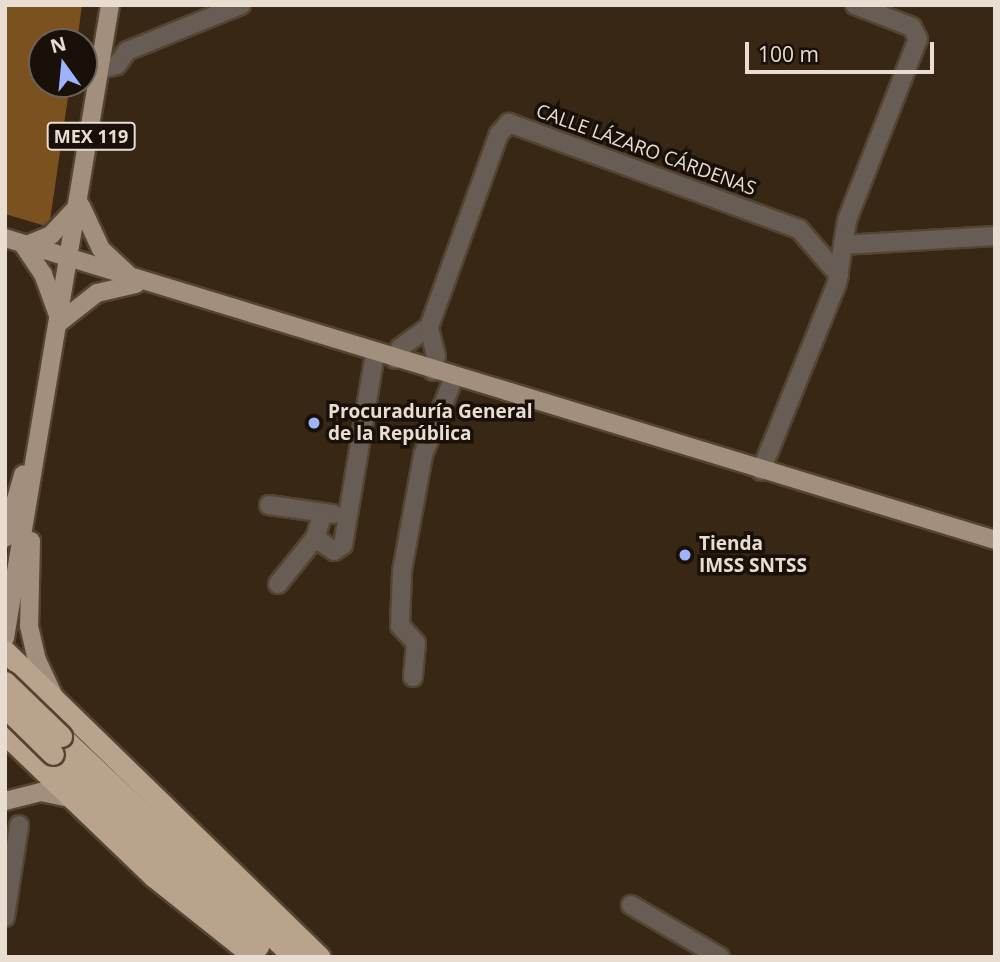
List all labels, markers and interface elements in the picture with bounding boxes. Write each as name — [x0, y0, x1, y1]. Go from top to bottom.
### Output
north arrow — [28, 28, 98, 98]
scale bar — [748, 28, 937, 72]
text: N — [47, 30, 69, 59]
text: 100 m — [758, 40, 819, 68]
street label: CALLE LÁZARO CÁRDENAS — [533, 100, 759, 200]
road number: MEX 119 — [46, 121, 136, 150]
place label: Procuraduría General de la República — [328, 401, 533, 445]
marker: Procuraduría General de la República — [306, 415, 322, 431]
place label: Tienda IMSS SNTSS — [699, 533, 807, 577]
marker: Tienda IMSS SNTSS — [677, 547, 693, 563]

